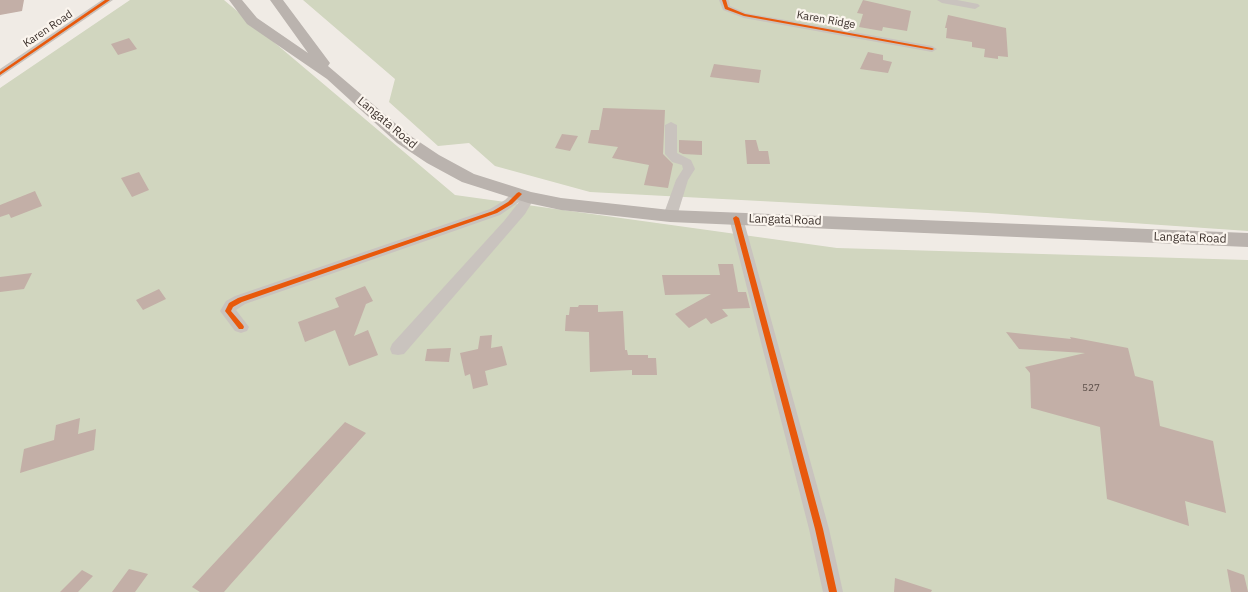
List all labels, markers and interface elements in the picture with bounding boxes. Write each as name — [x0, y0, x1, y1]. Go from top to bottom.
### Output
street label: Karen Road — [21, 8, 75, 50]
street label: Karen Ridge — [796, 8, 856, 32]
street label: Langata Road — [354, 94, 420, 152]
street label: Langata Road — [748, 212, 822, 228]
street label: Langata Road — [1153, 230, 1227, 246]
house number: 527 — [1082, 382, 1100, 394]

